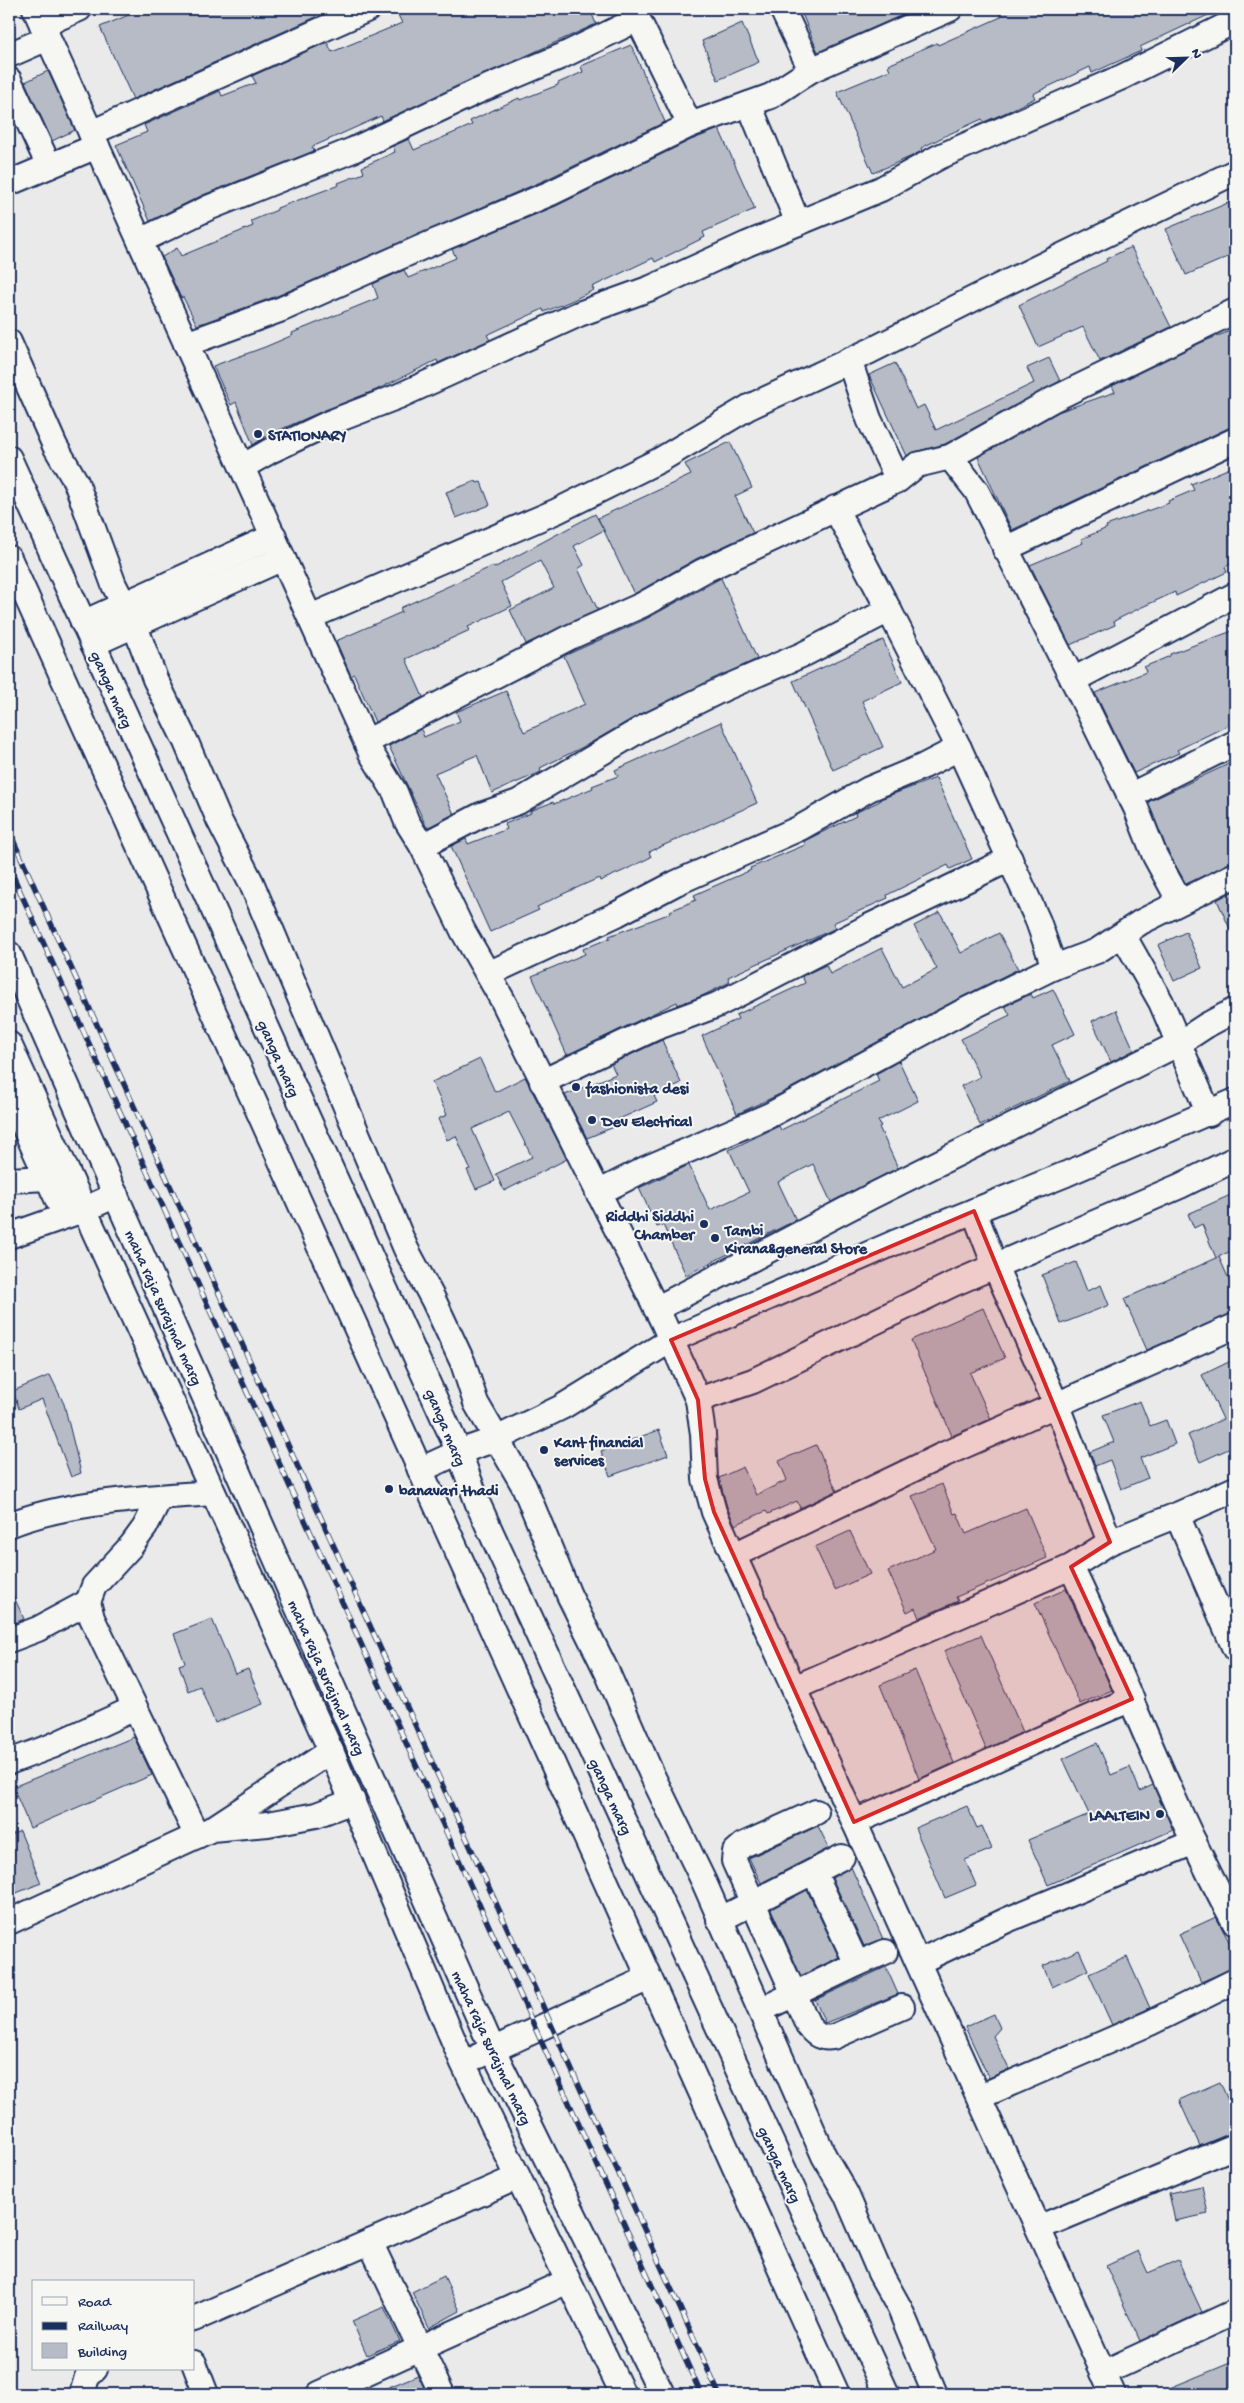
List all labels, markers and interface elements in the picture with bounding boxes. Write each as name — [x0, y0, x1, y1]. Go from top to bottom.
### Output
north arrow — [1162, 32, 1212, 82]
text: N — [1186, 46, 1205, 61]
marker: STATIONARY — [252, 428, 264, 440]
place label: STATIONARY — [268, 428, 347, 447]
street label: ganga marg — [84, 649, 135, 732]
street label: ganga marg — [251, 1018, 302, 1101]
place label: fashionista desi — [585, 1080, 690, 1100]
marker: fashionista desi — [570, 1081, 582, 1093]
marker: Dev Electrical — [586, 1114, 598, 1126]
place label: Dev Electrical — [600, 1114, 693, 1133]
place label: Riddhi Siddhi Chamber — [605, 1209, 696, 1246]
marker: Riddhi Siddhi Chamber — [698, 1218, 710, 1230]
place label: Tambi Kirana&general Store — [723, 1223, 868, 1260]
street label: maha raja surajmal marg — [119, 1228, 205, 1389]
marker: Tambi Kirana&general Store — [709, 1232, 721, 1244]
street label: ganga marg — [419, 1387, 469, 1470]
place label: Kant financial services — [553, 1434, 644, 1472]
marker: Kant financial services — [538, 1444, 550, 1456]
marker: banavari thadi — [383, 1483, 395, 1495]
place label: banavari thadi — [398, 1483, 499, 1502]
street label: maha raja surajmal marg — [282, 1598, 368, 1759]
street label: ganga marg — [583, 1756, 635, 1839]
place label: LAALTEIN — [1089, 1808, 1151, 1827]
marker: LAALTEIN — [1154, 1808, 1166, 1820]
street label: maha raja surajmal marg — [446, 1968, 534, 2129]
street label: ganga marg — [752, 2124, 804, 2207]
legend — [32, 2280, 195, 2370]
text: Road — [78, 2294, 112, 2312]
text: Railway — [78, 2318, 129, 2336]
text: Building — [77, 2344, 127, 2362]

